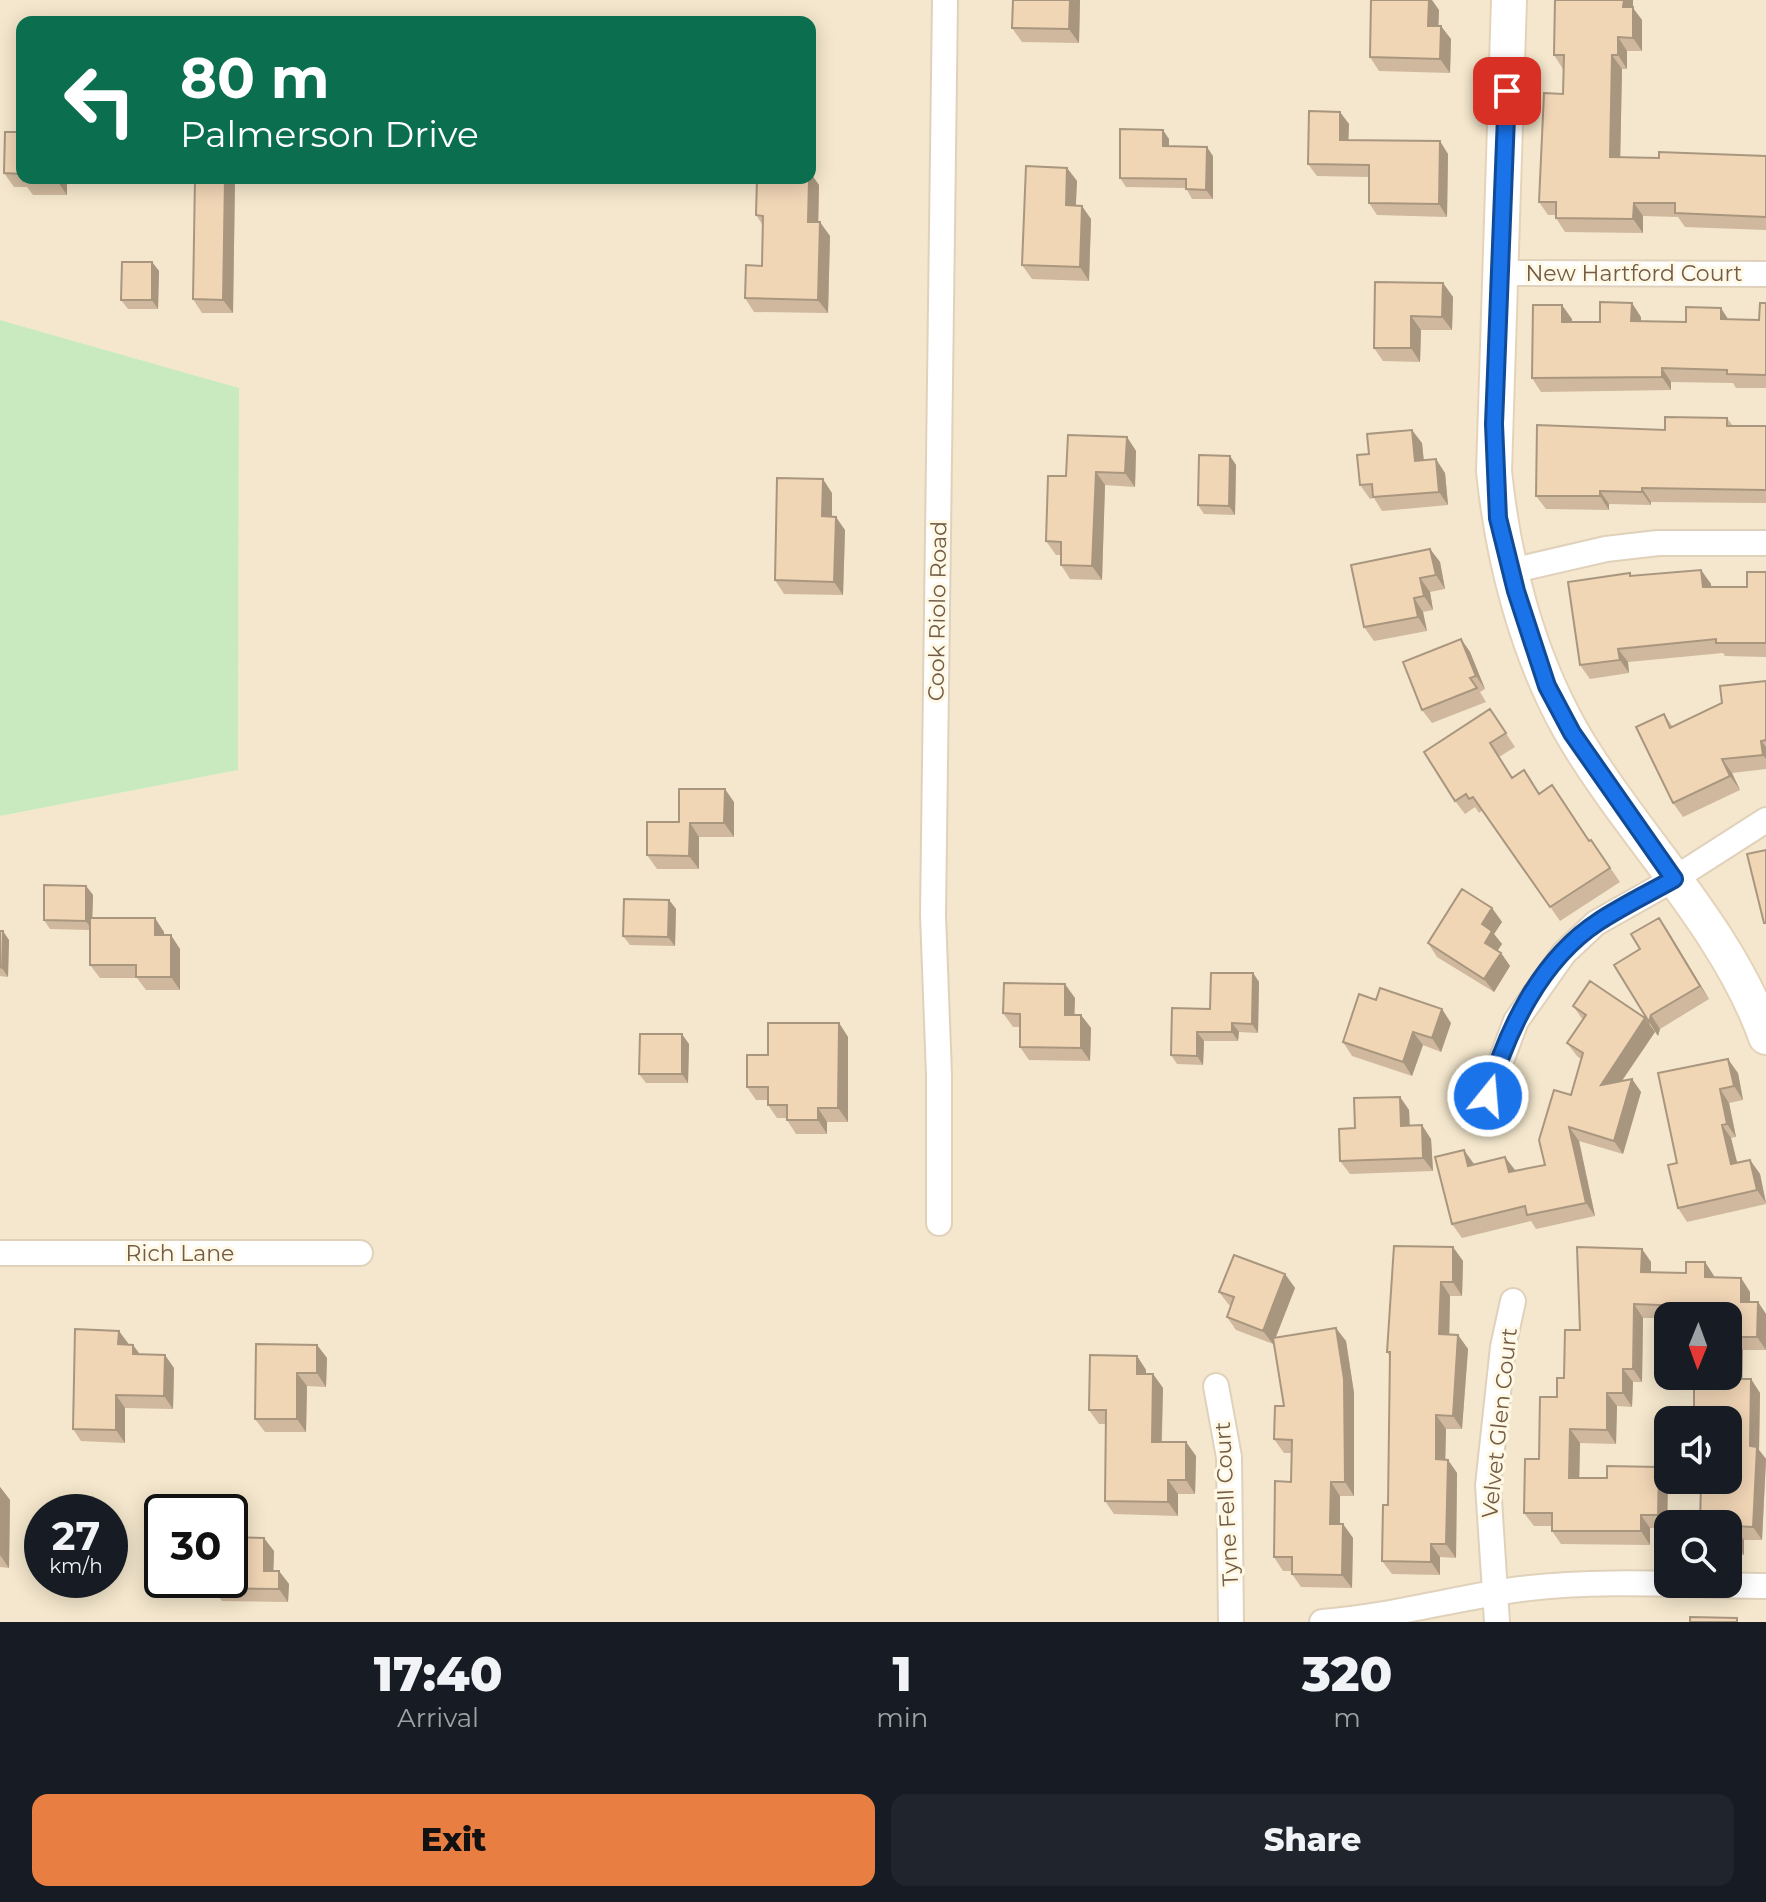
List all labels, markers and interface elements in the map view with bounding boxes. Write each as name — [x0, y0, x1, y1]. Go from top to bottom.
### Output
text: 80 m — [180, 44, 330, 112]
icon: left — [48, 48, 152, 152]
pin — [1473, 57, 1541, 125]
icon: arrive — [1485, 69, 1529, 113]
text: Palmerson Drive — [180, 112, 479, 156]
street label: New Hartford Court — [1525, 260, 1743, 287]
street label: Cook Riolo Road — [922, 521, 953, 701]
position arrow — [1446, 1054, 1530, 1138]
street label: Rich Lane — [126, 1240, 234, 1267]
north arrow — [1654, 1302, 1742, 1390]
map controls — [1654, 1302, 1742, 1598]
street label: Velvet Glen Court — [1476, 1326, 1523, 1520]
button: sound — [1654, 1406, 1742, 1494]
street label: Tyne Fell Court — [1209, 1421, 1244, 1587]
speed limit sign: 30 — [144, 1494, 248, 1598]
button: search — [1654, 1510, 1742, 1598]
text: 27 — [52, 1511, 100, 1560]
text: km/h — [49, 1554, 103, 1578]
text: 17:40 — [374, 1645, 503, 1703]
text: 1 — [893, 1645, 912, 1703]
text: 320 — [1302, 1645, 1392, 1703]
text: Arrival — [397, 1702, 479, 1734]
text: min — [876, 1702, 928, 1734]
text: m — [1333, 1702, 1361, 1734]
button: Exit — [32, 1794, 875, 1886]
button: Share — [891, 1794, 1734, 1886]

